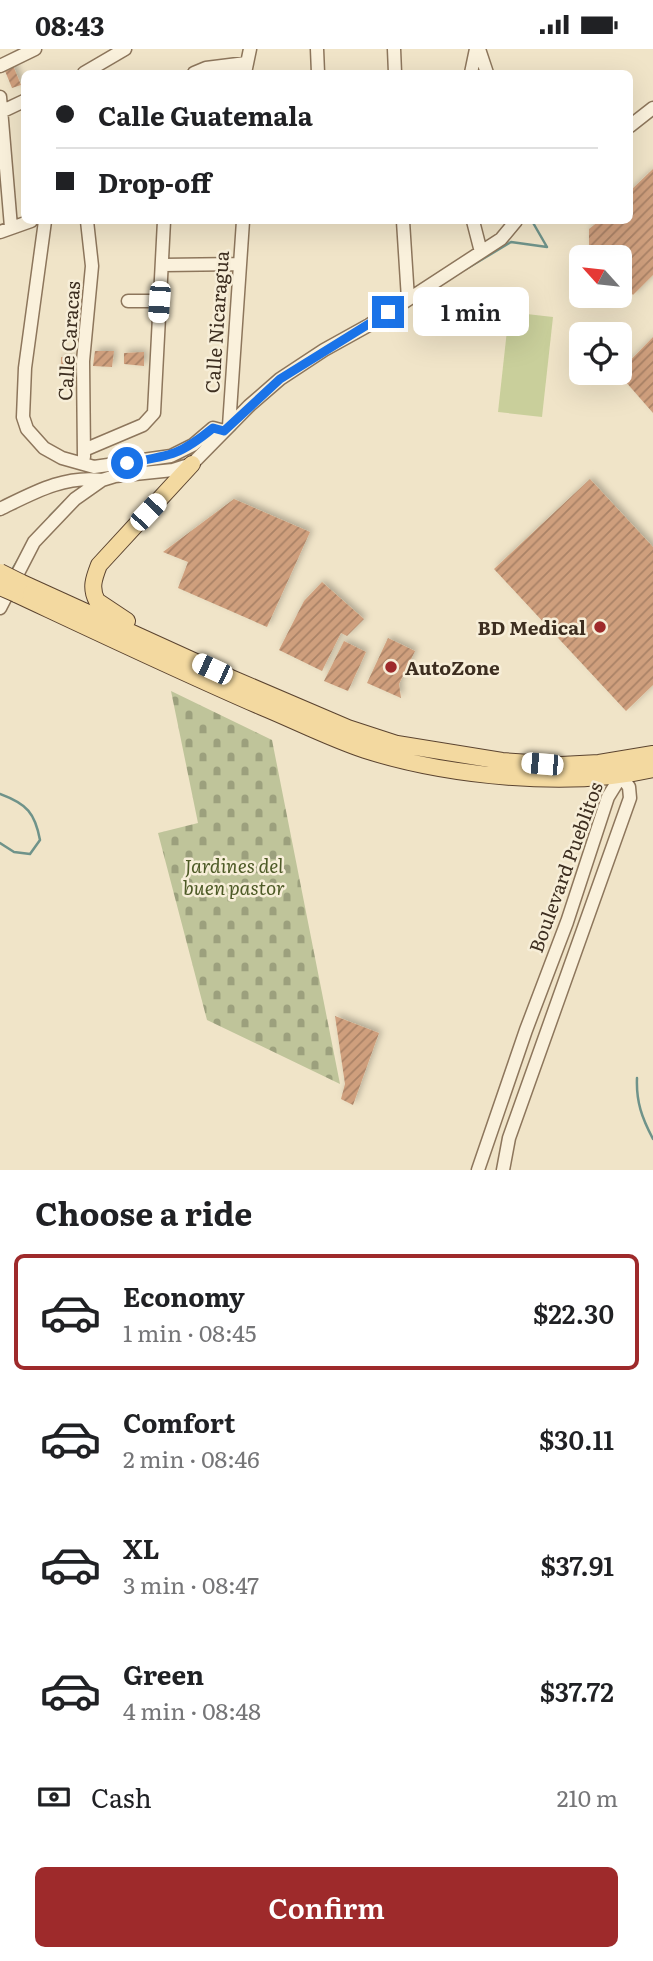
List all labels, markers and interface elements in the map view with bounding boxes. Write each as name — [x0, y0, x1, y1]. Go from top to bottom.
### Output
text: 08:43 — [35, 5, 105, 44]
text: Calle Guatemala — [98, 95, 313, 134]
text: Drop-off — [98, 162, 211, 201]
north arrow — [569, 245, 632, 308]
map controls — [569, 245, 632, 385]
street label: Calle Nicaragua — [197, 249, 235, 394]
street label: Calle Caracas — [50, 280, 86, 402]
car — [148, 280, 171, 324]
callout: 1 min — [412, 287, 528, 337]
text: 1 min — [441, 294, 501, 328]
route end — [372, 296, 404, 328]
button: locate — [569, 322, 632, 385]
route start — [111, 447, 143, 479]
car — [126, 489, 171, 535]
place label: BD Medical — [477, 613, 586, 641]
marker: BD Medical — [592, 619, 608, 635]
car — [189, 651, 236, 687]
place label: AutoZone — [405, 653, 500, 681]
marker: AutoZone — [383, 659, 399, 675]
car — [521, 752, 564, 776]
street label: Boulevard Pueblitos — [521, 777, 609, 956]
park label: Jardines del buen pastor — [183, 851, 285, 901]
text: Choose a ride — [35, 1188, 252, 1236]
text: Economy — [123, 1276, 245, 1315]
icon: car — [39, 1281, 102, 1344]
text: $22.30 — [533, 1293, 614, 1332]
text: 1 min · 08:45 — [123, 1315, 257, 1349]
text: Comfort — [123, 1402, 235, 1441]
icon: car — [39, 1407, 102, 1470]
text: $30.11 — [539, 1419, 614, 1458]
text: 2 min · 08:46 — [123, 1441, 260, 1475]
text: XL — [123, 1528, 160, 1567]
icon: car — [39, 1533, 102, 1596]
text: $37.91 — [540, 1545, 614, 1584]
text: 3 min · 08:47 — [123, 1567, 259, 1601]
text: Green — [123, 1654, 204, 1693]
icon: car — [39, 1659, 102, 1722]
text: $37.72 — [540, 1671, 614, 1710]
text: 4 min · 08:48 — [123, 1693, 261, 1727]
text: Cash — [91, 1777, 152, 1816]
icon: cash — [35, 1778, 73, 1816]
text: 210 m — [557, 1780, 618, 1814]
button: Confirm — [35, 1867, 618, 1947]

